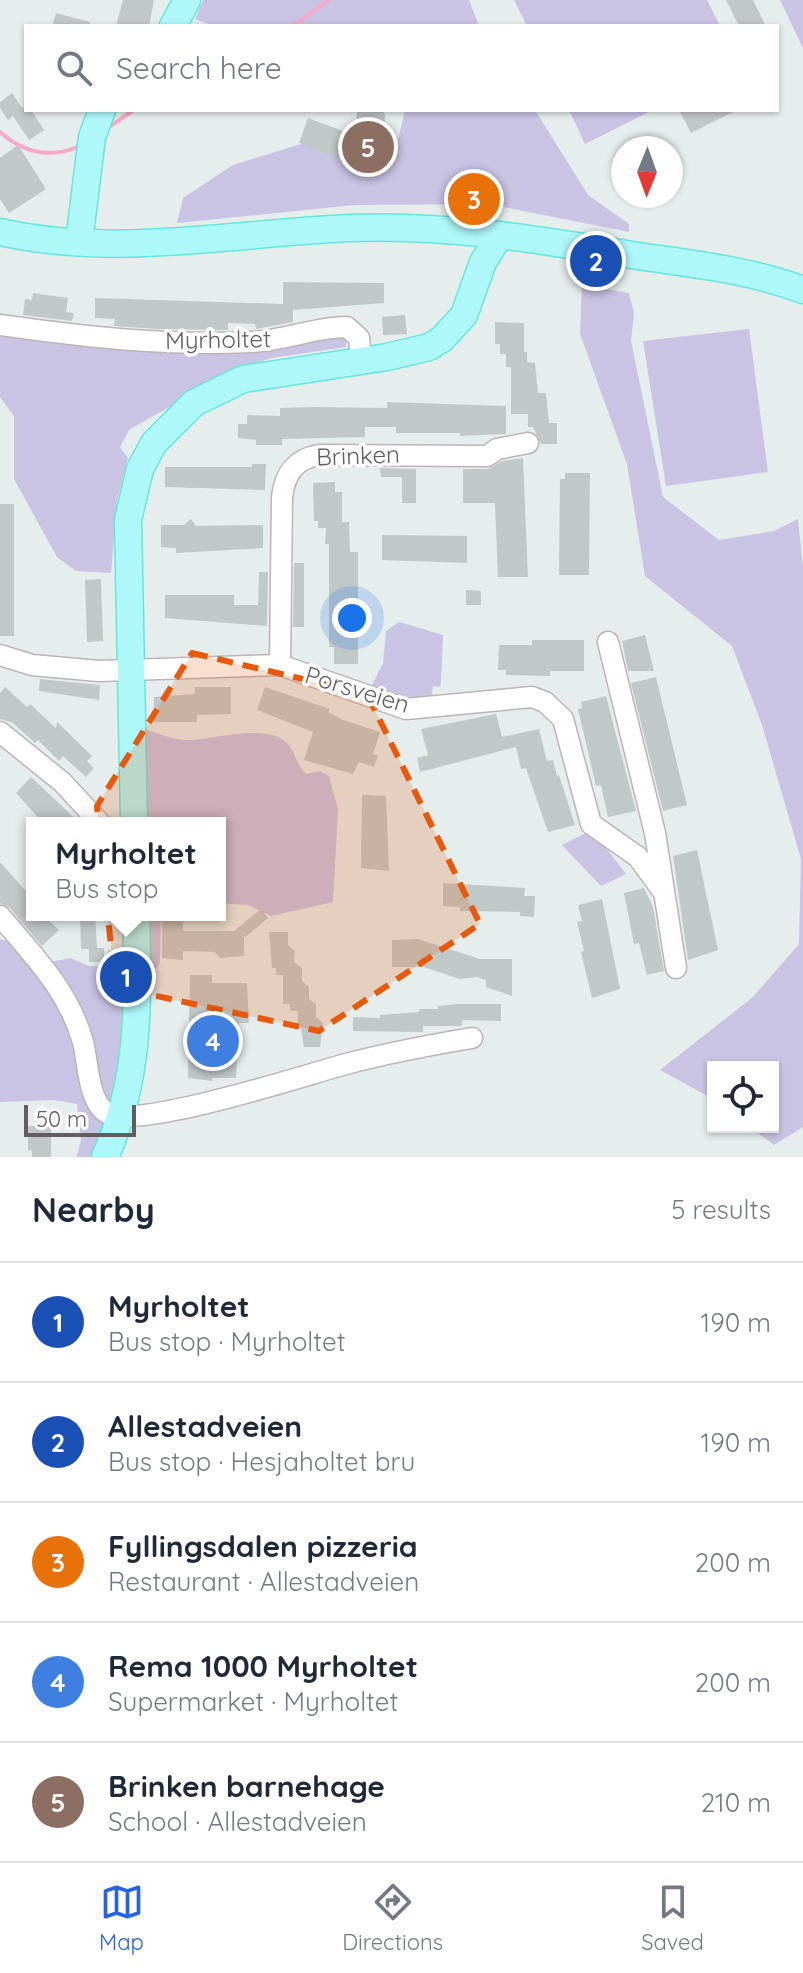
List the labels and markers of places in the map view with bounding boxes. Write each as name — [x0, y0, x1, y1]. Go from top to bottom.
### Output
pin: 5 — [342, 117, 394, 177]
pin: 3 — [448, 169, 500, 229]
pin: 2 — [570, 231, 622, 291]
pin: 1 — [100, 947, 152, 1007]
pin: 4 — [187, 1011, 239, 1071]

